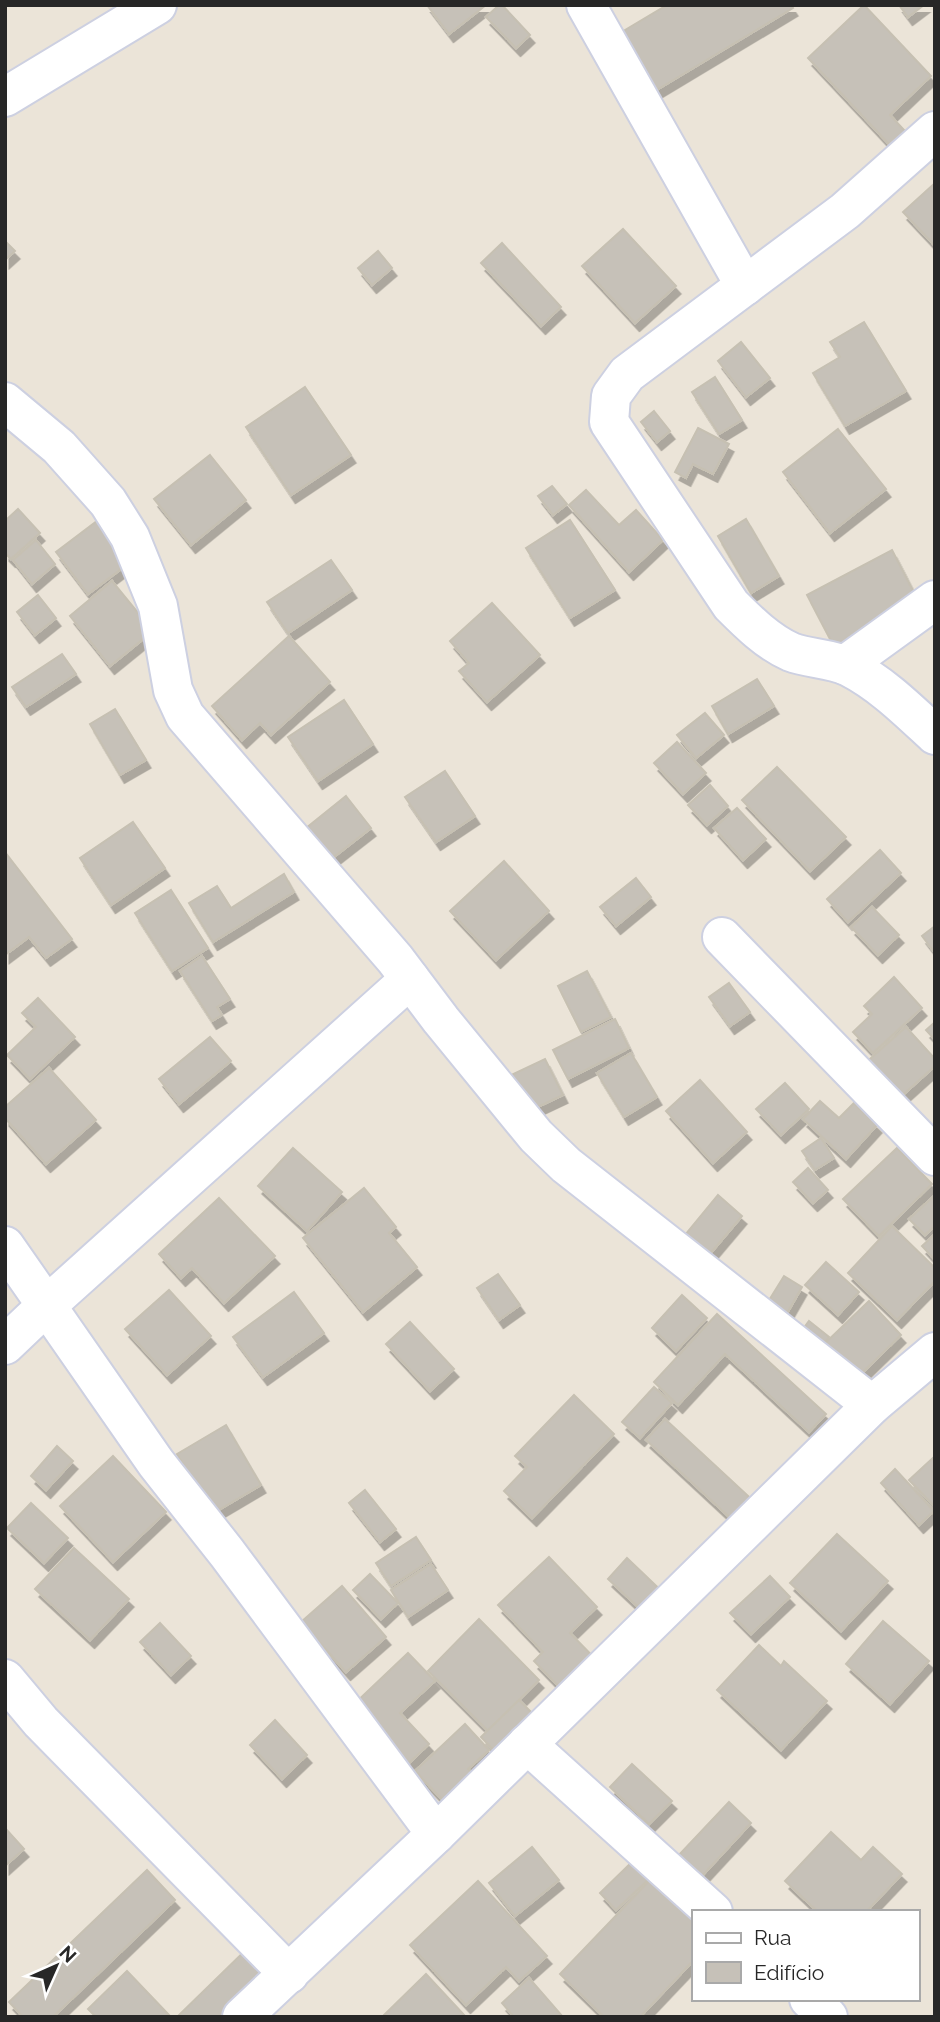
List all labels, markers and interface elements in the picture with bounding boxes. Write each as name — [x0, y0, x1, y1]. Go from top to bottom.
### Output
legend — [692, 1910, 919, 2001]
text: Rua — [754, 1925, 791, 1950]
north arrow — [21, 1931, 91, 2001]
text: N — [55, 1941, 81, 1967]
text: Edifício — [754, 1960, 824, 1985]

